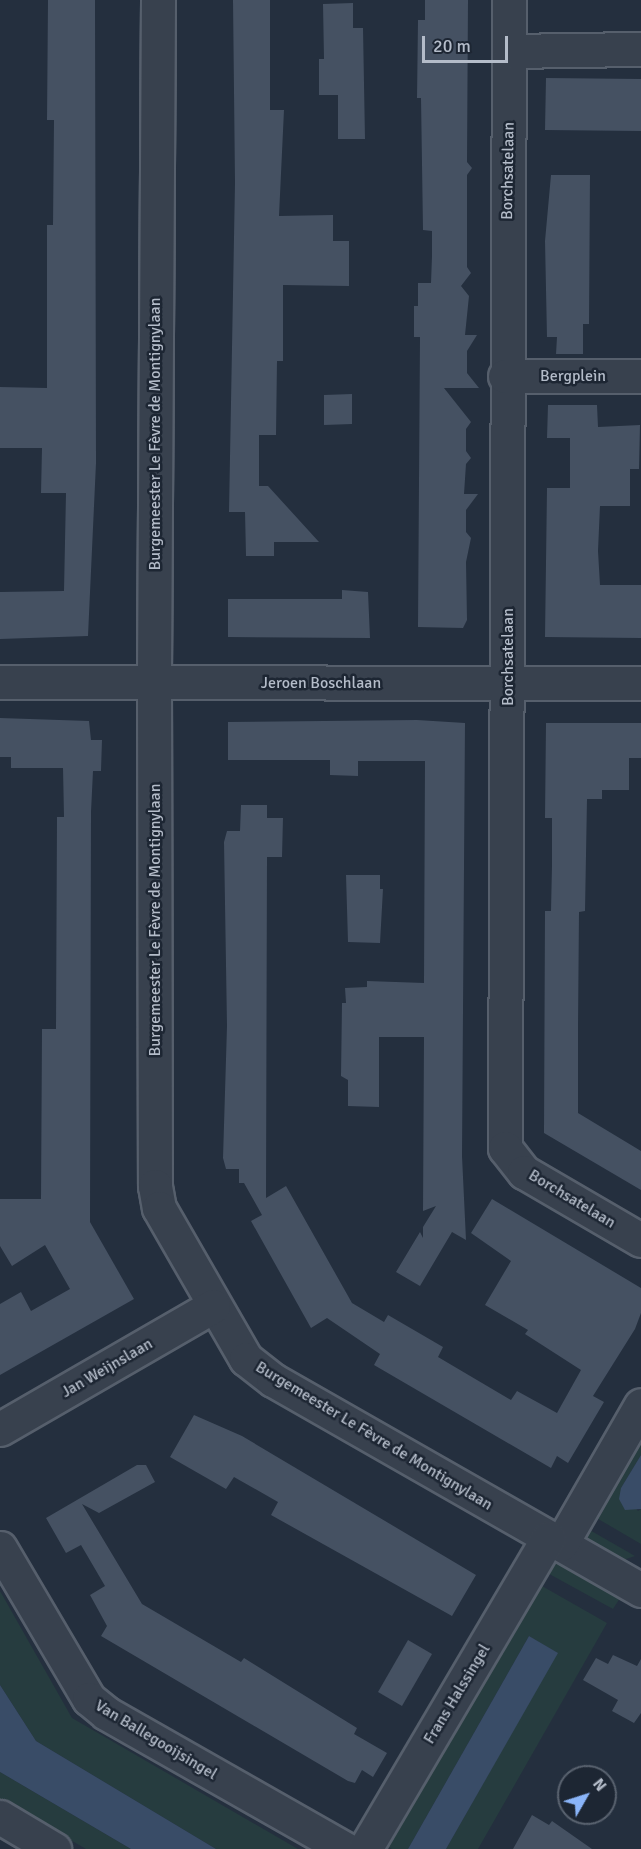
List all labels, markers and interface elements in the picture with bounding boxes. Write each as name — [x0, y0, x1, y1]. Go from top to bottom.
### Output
scale bar — [425, 24, 510, 62]
text: 20 m — [433, 35, 471, 57]
street label: Borchsatelaan — [498, 122, 518, 220]
street label: Burgemeester Le Fèvre de Montignylaan — [145, 298, 165, 570]
street label: Bergplein — [540, 366, 606, 386]
street label: Borchsatelaan — [498, 608, 518, 706]
street label: Jeroen Boschlaan — [261, 673, 381, 693]
street label: Burgemeester Le Fèvre de Montignylaan — [145, 784, 165, 1056]
street label: Borchsatelaan — [525, 1166, 619, 1232]
street label: Jan Weijnslaan — [58, 1334, 156, 1402]
street label: Burgemeester Le Fèvre de Montignylaan — [252, 1357, 496, 1515]
street label: Frans Halssingel — [420, 1641, 494, 1747]
street label: Van Ballegooijsingel — [92, 1696, 220, 1784]
north arrow — [557, 1765, 617, 1825]
text: N — [588, 1774, 611, 1796]

